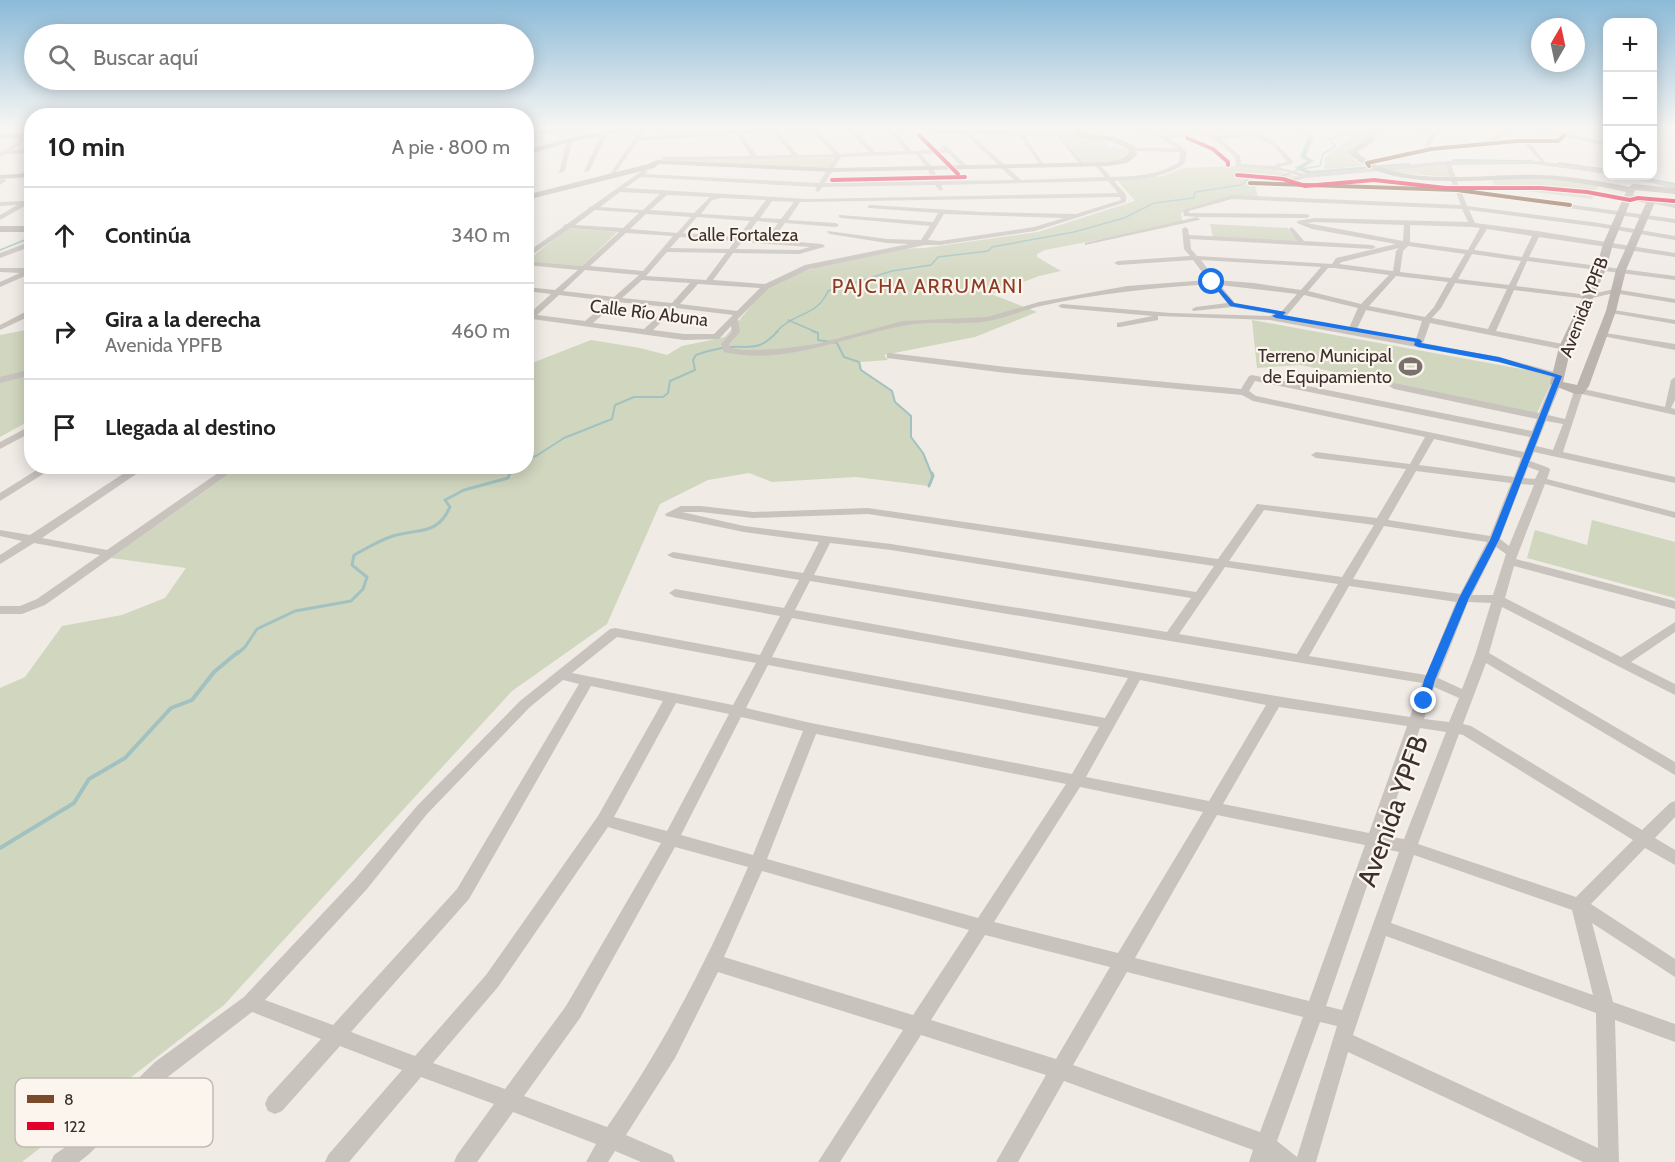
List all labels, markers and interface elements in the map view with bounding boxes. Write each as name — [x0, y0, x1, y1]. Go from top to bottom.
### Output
north arrow — [1531, 18, 1585, 72]
map controls — [1603, 18, 1657, 180]
button: + — [1603, 18, 1657, 72]
search box — [24, 24, 534, 90]
icon: search — [45, 41, 78, 74]
text: Buscar aquí — [93, 44, 198, 71]
button: − — [1603, 72, 1657, 126]
button: locate — [1603, 126, 1657, 180]
text: 10 min — [48, 131, 125, 163]
text: A pie · 800 m — [392, 135, 510, 159]
icon: ahead — [48, 219, 81, 252]
text: Continúa — [105, 222, 191, 249]
text: 340 m — [452, 223, 510, 247]
street label: Calle Fortaleza — [688, 224, 799, 246]
street label: Avenida YPFB — [1555, 254, 1613, 360]
route start — [1198, 268, 1224, 294]
district label: PAJCHA ARRUMANI — [832, 274, 1024, 298]
street label: Calle Río Abuna — [589, 295, 710, 331]
text: Gira a la derecha — [105, 306, 261, 333]
icon: right — [48, 315, 81, 348]
text: 460 m — [451, 319, 510, 343]
text: Avenida YPFB — [105, 333, 222, 357]
place label: Terreno Municipal de Equipamiento — [1258, 345, 1393, 388]
sports icon: Terreno Municipal de Equipamiento — [1397, 353, 1423, 379]
icon: arrive — [48, 411, 81, 444]
text: Llegada al destino — [105, 414, 276, 441]
route end — [1410, 687, 1436, 713]
street label: Avenida YPFB — [1350, 731, 1435, 891]
legend — [15, 1078, 213, 1147]
text: 8 — [64, 1090, 74, 1109]
text: 122 — [64, 1117, 86, 1136]

